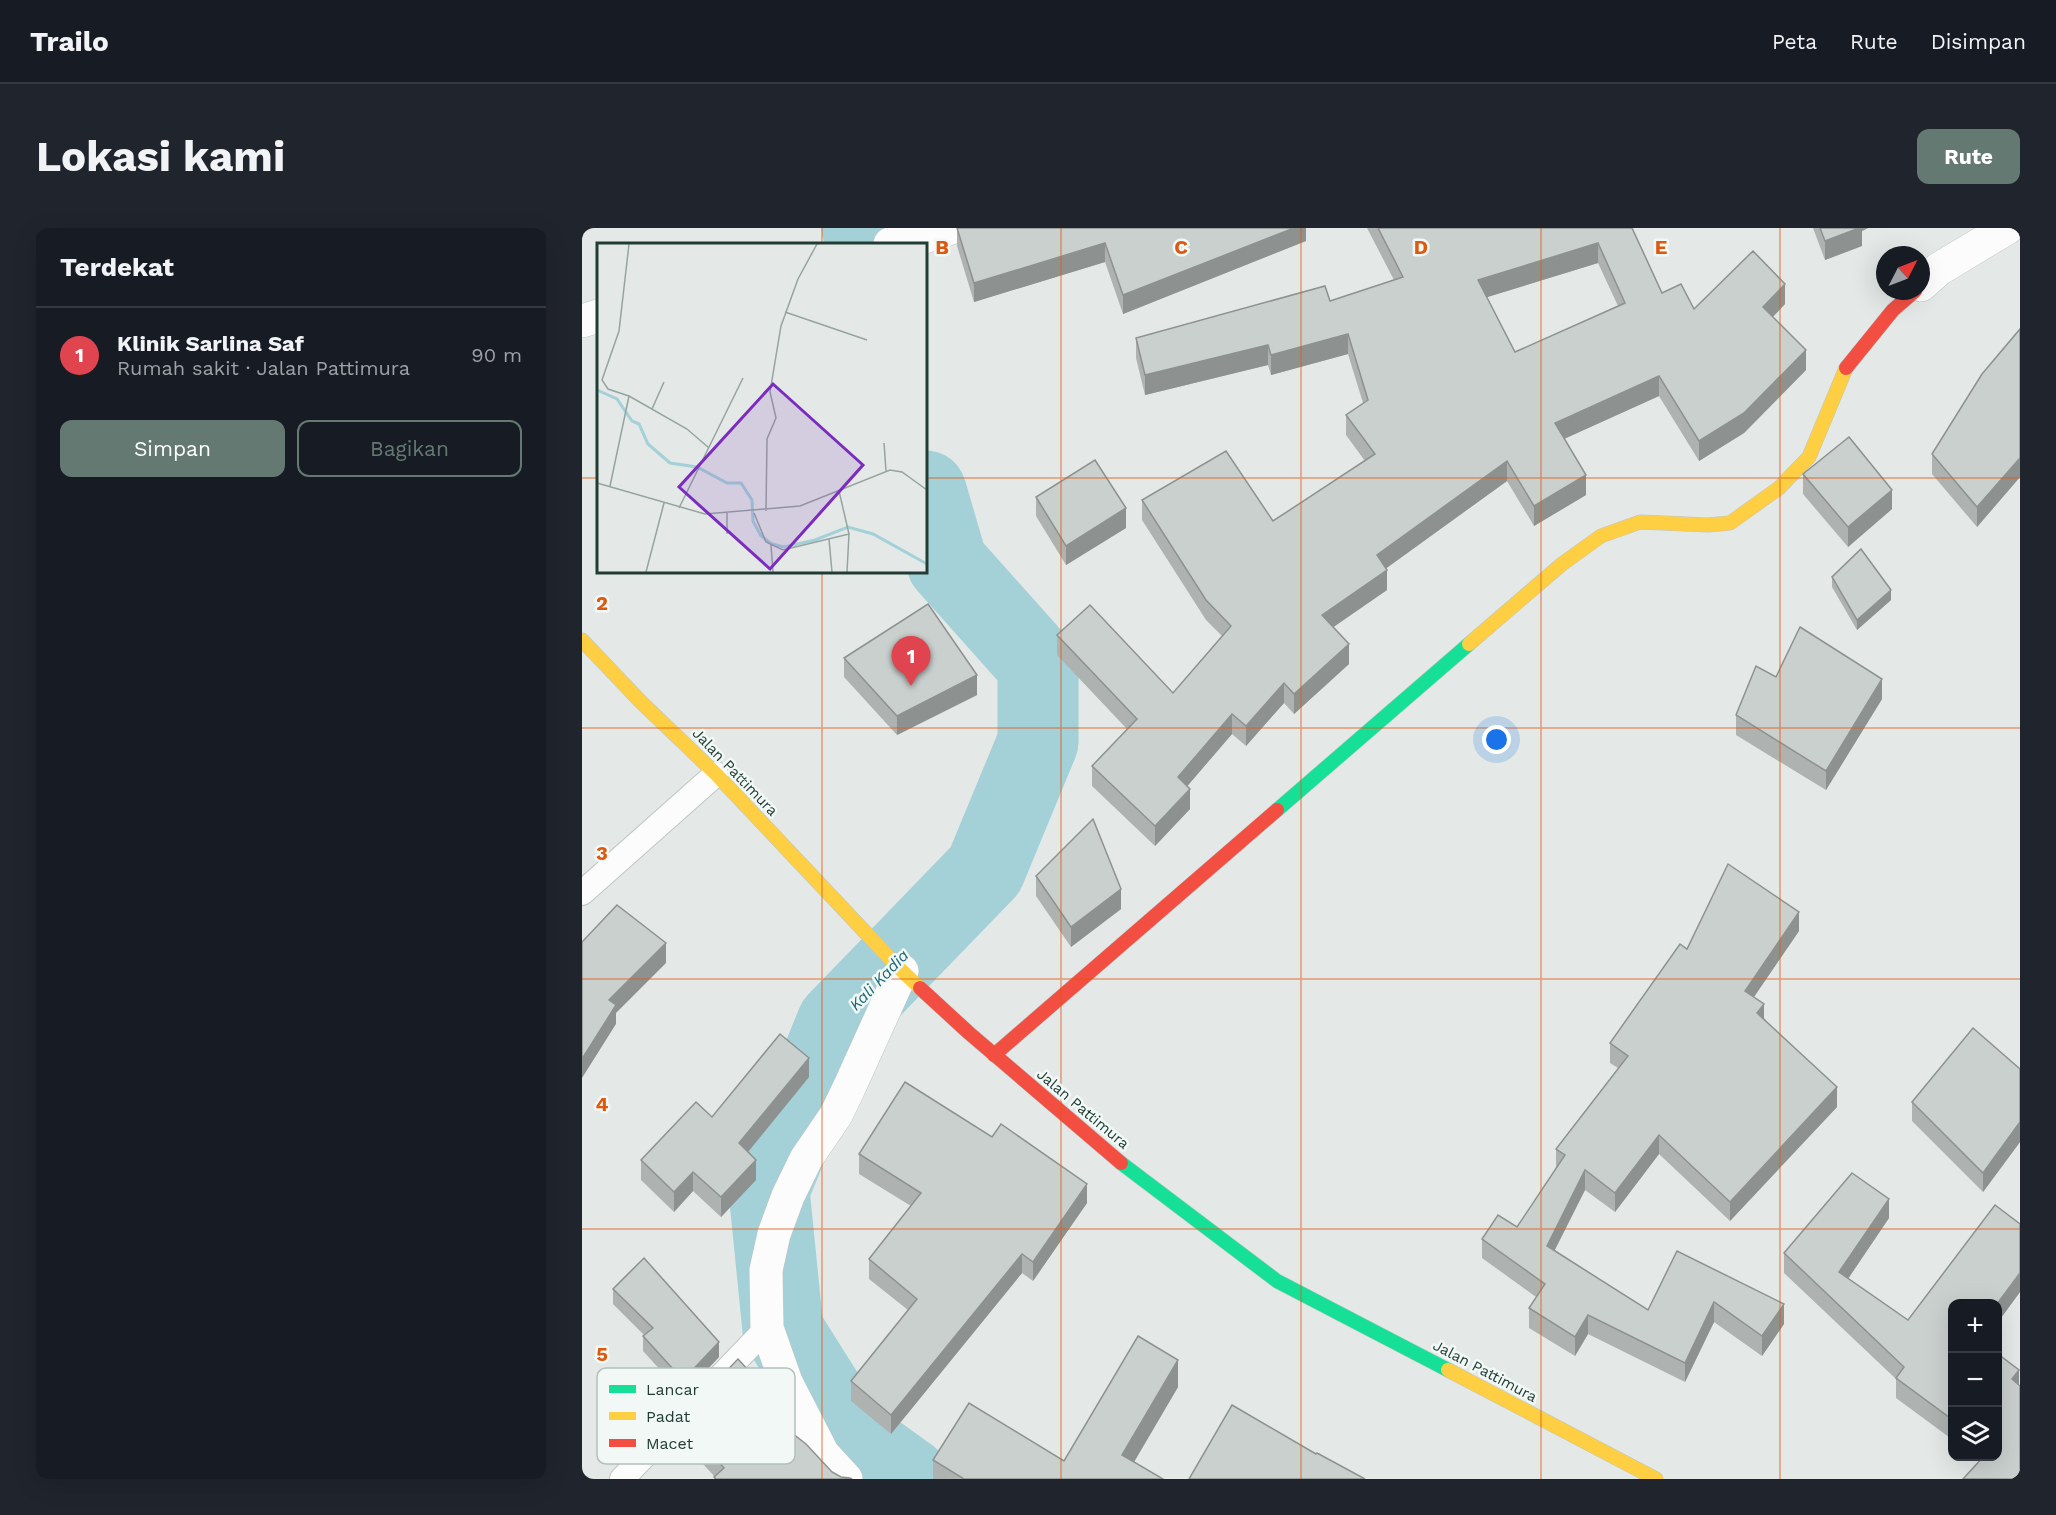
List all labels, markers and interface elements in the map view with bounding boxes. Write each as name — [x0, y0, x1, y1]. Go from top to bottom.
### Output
text: Trailo — [30, 25, 109, 58]
text: Peta — [1772, 29, 1817, 54]
text: Rute — [1850, 29, 1898, 54]
text: Disimpan — [1931, 29, 2026, 54]
button: Rute — [1917, 129, 2020, 184]
text: Lokasi kami — [36, 132, 285, 181]
text: B — [935, 235, 949, 259]
text: C — [1174, 235, 1188, 259]
text: D — [1414, 235, 1428, 259]
text: E — [1655, 235, 1667, 259]
inset map — [597, 243, 927, 573]
north arrow — [1876, 246, 1930, 300]
text: Terdekat — [60, 252, 174, 282]
text: Klinik Sarlina Saf — [117, 331, 304, 356]
text: 1 — [75, 343, 84, 367]
text: 90 m — [471, 343, 522, 367]
text: Rumah sakit · Jalan Pattimura — [117, 356, 410, 380]
button: Simpan — [60, 420, 285, 477]
button: Bagikan — [297, 420, 522, 477]
text: 2 — [596, 591, 608, 615]
pin: 1 — [892, 636, 930, 686]
street label: Jalan Pattimura — [689, 724, 782, 820]
your location — [1482, 725, 1511, 754]
text: 3 — [596, 841, 608, 865]
water label: Kali Kadia — [845, 946, 913, 1014]
street label: Jalan Pattimura — [1033, 1065, 1133, 1153]
text: 4 — [596, 1092, 609, 1116]
map controls — [1948, 1299, 2002, 1461]
button: + — [1948, 1299, 2002, 1353]
street label: Jalan Pattimura — [1430, 1336, 1540, 1406]
text: 5 — [596, 1342, 608, 1366]
button: − — [1948, 1353, 2002, 1407]
legend — [597, 1368, 795, 1464]
text: Lancar — [646, 1380, 700, 1399]
text: Padat — [646, 1407, 691, 1426]
button: layers — [1948, 1407, 2002, 1461]
text: Macet — [646, 1434, 694, 1453]

